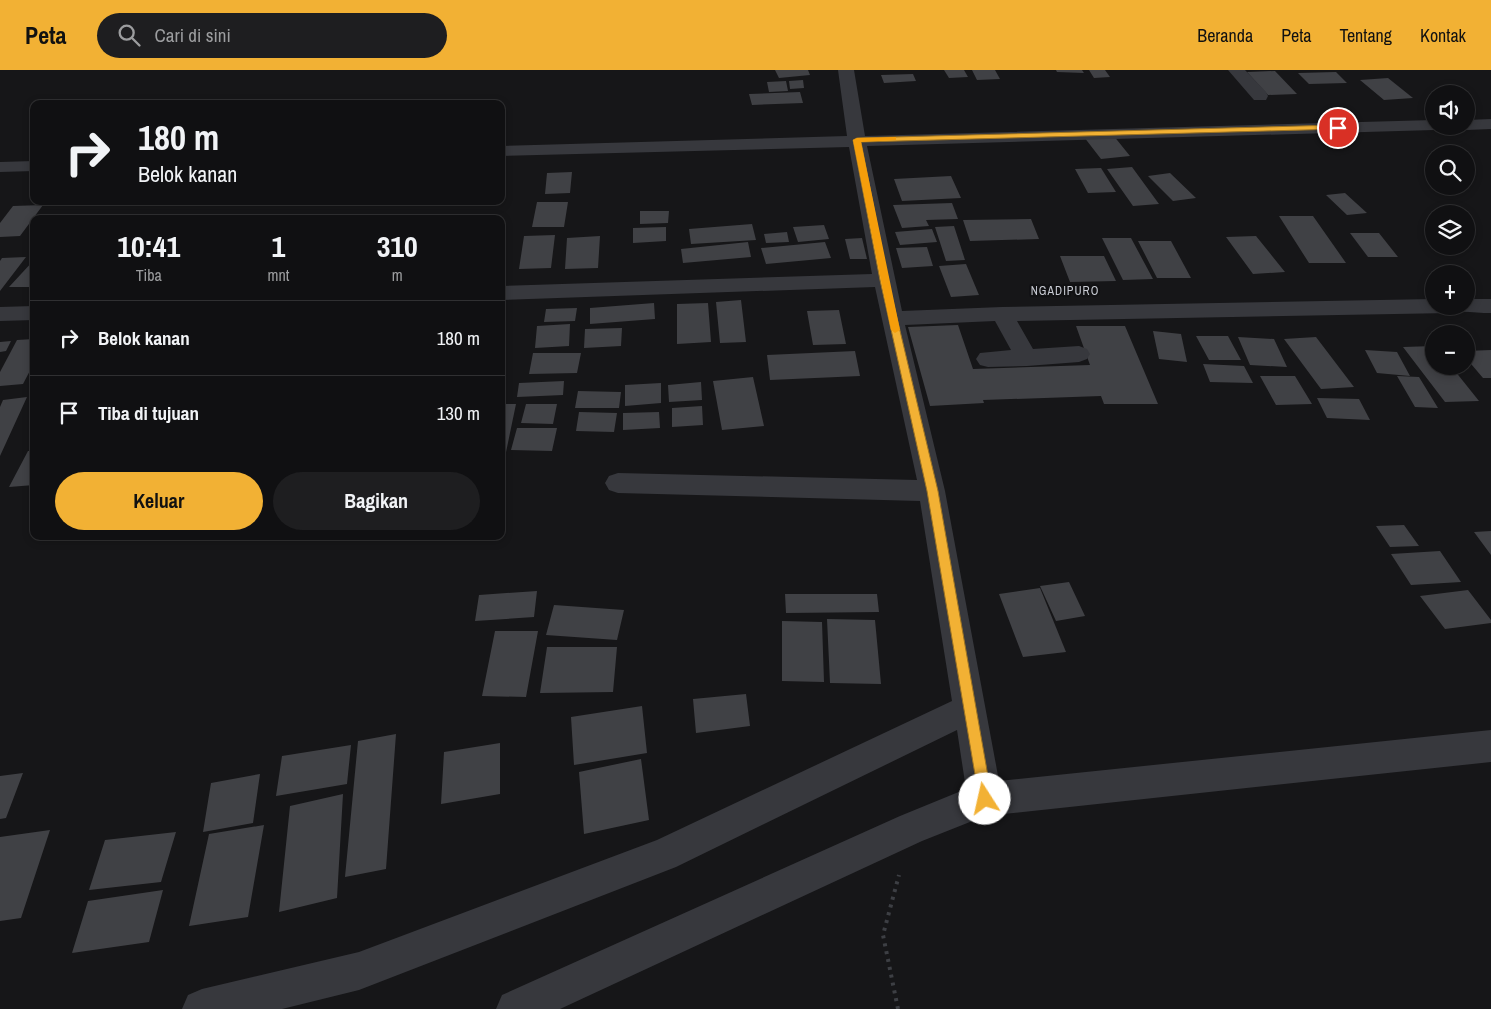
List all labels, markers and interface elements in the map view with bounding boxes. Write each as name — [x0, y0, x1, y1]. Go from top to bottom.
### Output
search box — [97, 13, 447, 58]
text: Peta — [25, 19, 67, 51]
icon: search — [115, 21, 143, 49]
text: Cari di sini — [155, 22, 231, 48]
text: Beranda — [1197, 23, 1253, 48]
text: Peta — [1281, 23, 1312, 48]
text: Tentang — [1340, 23, 1392, 48]
text: Kontak — [1420, 23, 1466, 48]
map controls — [1425, 85, 1475, 375]
button: sound — [1425, 85, 1475, 135]
pin — [1317, 107, 1359, 149]
text: 180 m — [138, 114, 219, 161]
icon: arrive — [1324, 114, 1352, 142]
icon: right — [55, 120, 120, 185]
button: search — [1425, 145, 1475, 195]
text: Belok kanan — [138, 159, 237, 189]
button: layers — [1425, 205, 1475, 255]
text: 10:41 — [117, 226, 180, 266]
text: 1 — [272, 226, 285, 266]
text: 310 — [377, 226, 418, 266]
text: Tiba — [136, 264, 162, 286]
text: mnt — [267, 264, 289, 286]
text: m — [392, 264, 403, 286]
button: + — [1425, 265, 1475, 315]
district label: NGADIPURO — [1031, 283, 1099, 299]
icon: right — [55, 324, 83, 352]
text: Belok kanan — [98, 325, 190, 351]
text: 180 m — [437, 325, 480, 351]
button: − — [1425, 325, 1475, 375]
icon: arrive — [55, 399, 83, 427]
text: Tiba di tujuan — [98, 400, 199, 426]
text: 130 m — [437, 400, 480, 426]
button: Keluar — [55, 472, 263, 530]
button: Bagikan — [273, 472, 480, 530]
position arrow — [958, 772, 1010, 824]

